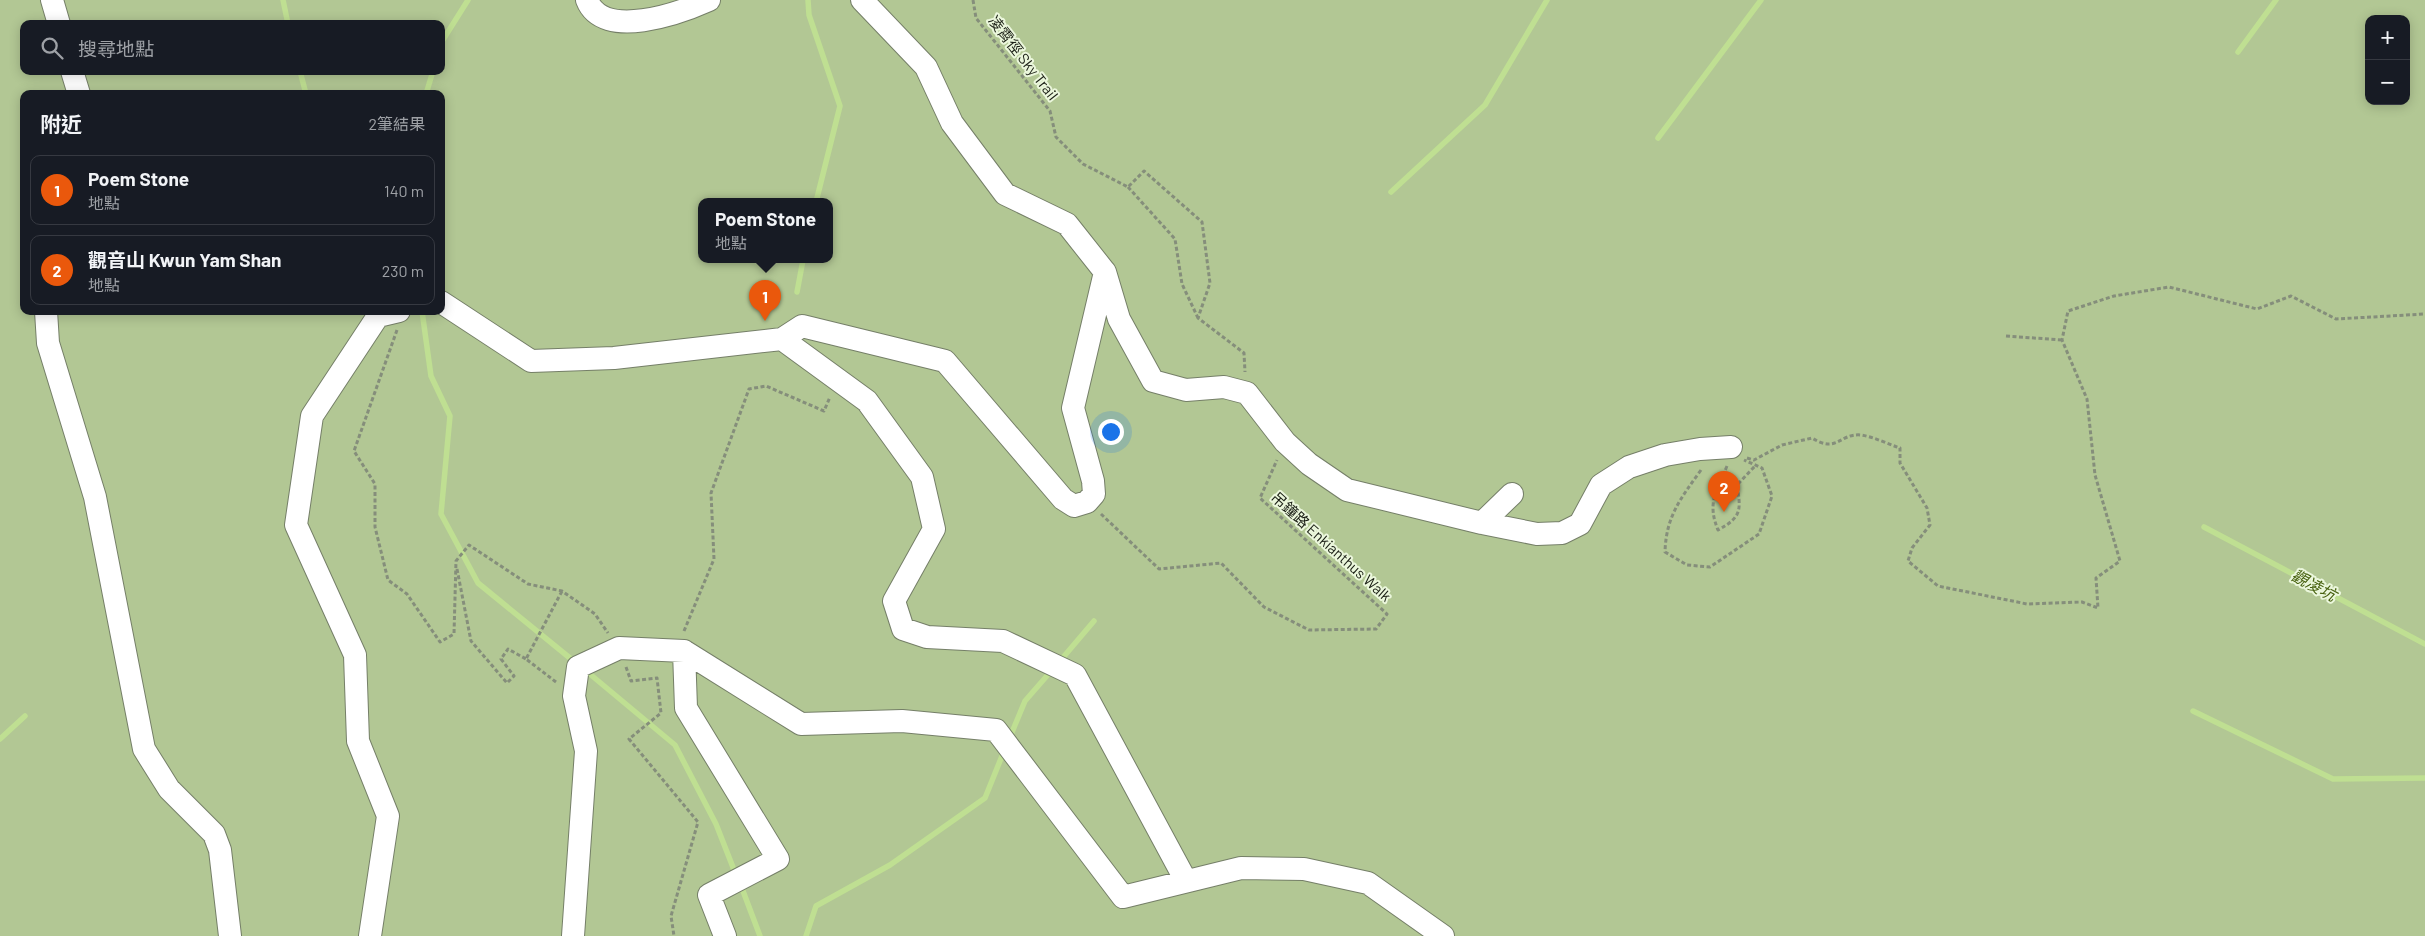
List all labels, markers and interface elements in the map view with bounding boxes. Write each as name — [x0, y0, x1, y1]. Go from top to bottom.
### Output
street label: 凌霄徑 Sky Trail — [985, 12, 1062, 103]
map controls — [2365, 15, 2410, 105]
button: + — [2365, 15, 2410, 60]
search box — [20, 20, 445, 75]
icon: search — [38, 34, 66, 62]
text: 搜尋地點 — [78, 37, 154, 60]
button: − — [2365, 60, 2410, 105]
text: 附近 — [40, 111, 82, 136]
text: 2筆結果 — [368, 114, 425, 133]
text: Poem Stone — [88, 167, 189, 190]
text: 1 — [54, 181, 60, 200]
text: 140 m — [384, 181, 424, 200]
text: 地點 — [88, 193, 120, 212]
popup — [698, 198, 833, 263]
text: Poem Stone — [715, 207, 816, 230]
text: 地點 — [715, 233, 747, 252]
text: 觀音山 Kwun Yam Shan — [88, 248, 281, 271]
text: 2 — [53, 261, 61, 280]
text: 230 m — [382, 261, 424, 280]
text: 地點 — [88, 275, 120, 294]
pin: 1 — [749, 280, 781, 321]
your location — [1098, 419, 1124, 445]
pin: 2 — [1708, 471, 1740, 512]
street label: 吊鐘路 Enkianthus Walk — [1268, 488, 1396, 605]
water label: 觀凌坑 — [2289, 565, 2342, 605]

